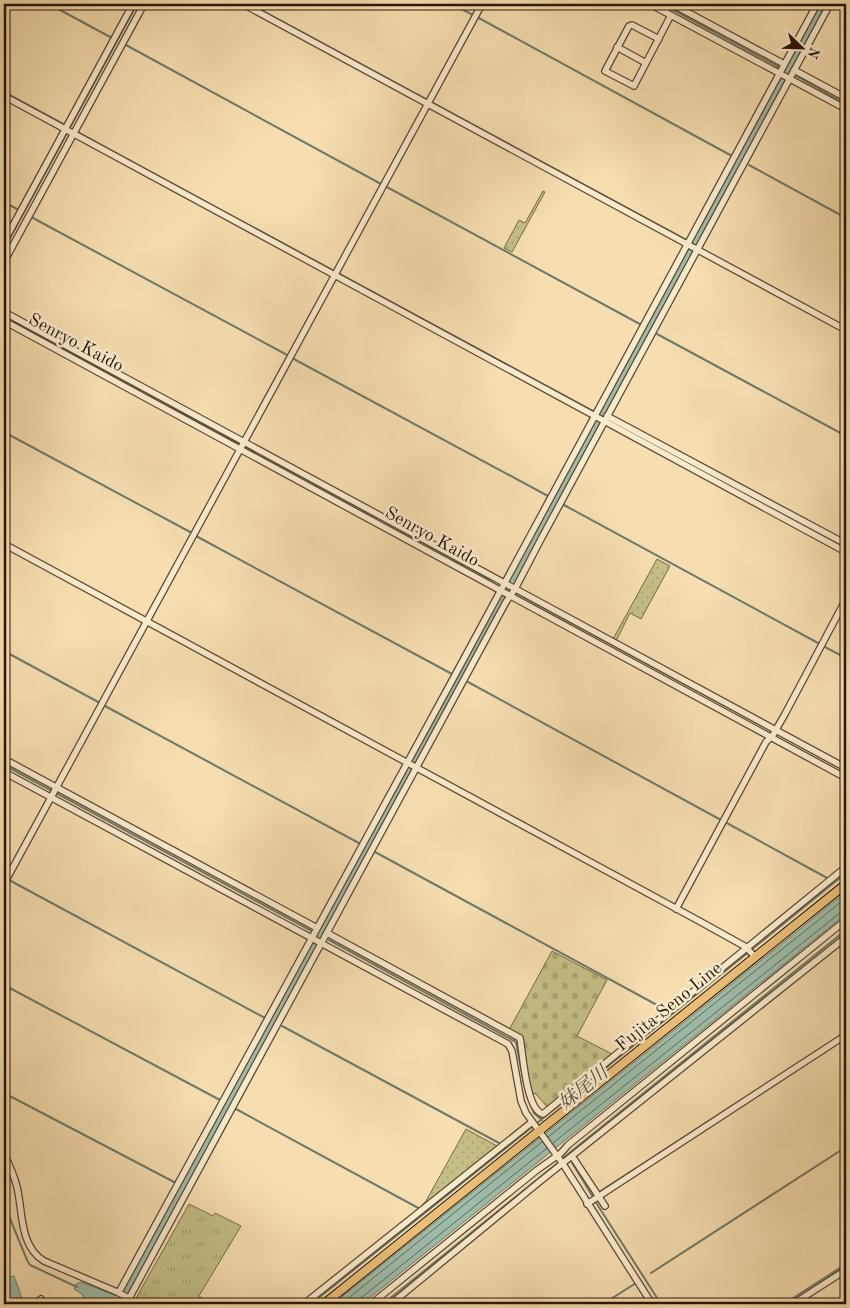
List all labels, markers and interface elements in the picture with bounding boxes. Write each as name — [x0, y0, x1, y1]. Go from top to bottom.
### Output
north arrow — [778, 22, 828, 72]
text: N — [804, 45, 822, 61]
street label: Senryo Kaido — [25, 310, 127, 376]
street label: Senryo Kaido — [382, 504, 482, 570]
street label: Fujita Seno Line — [613, 959, 725, 1055]
water label: 妹尾川 — [555, 1061, 614, 1114]

